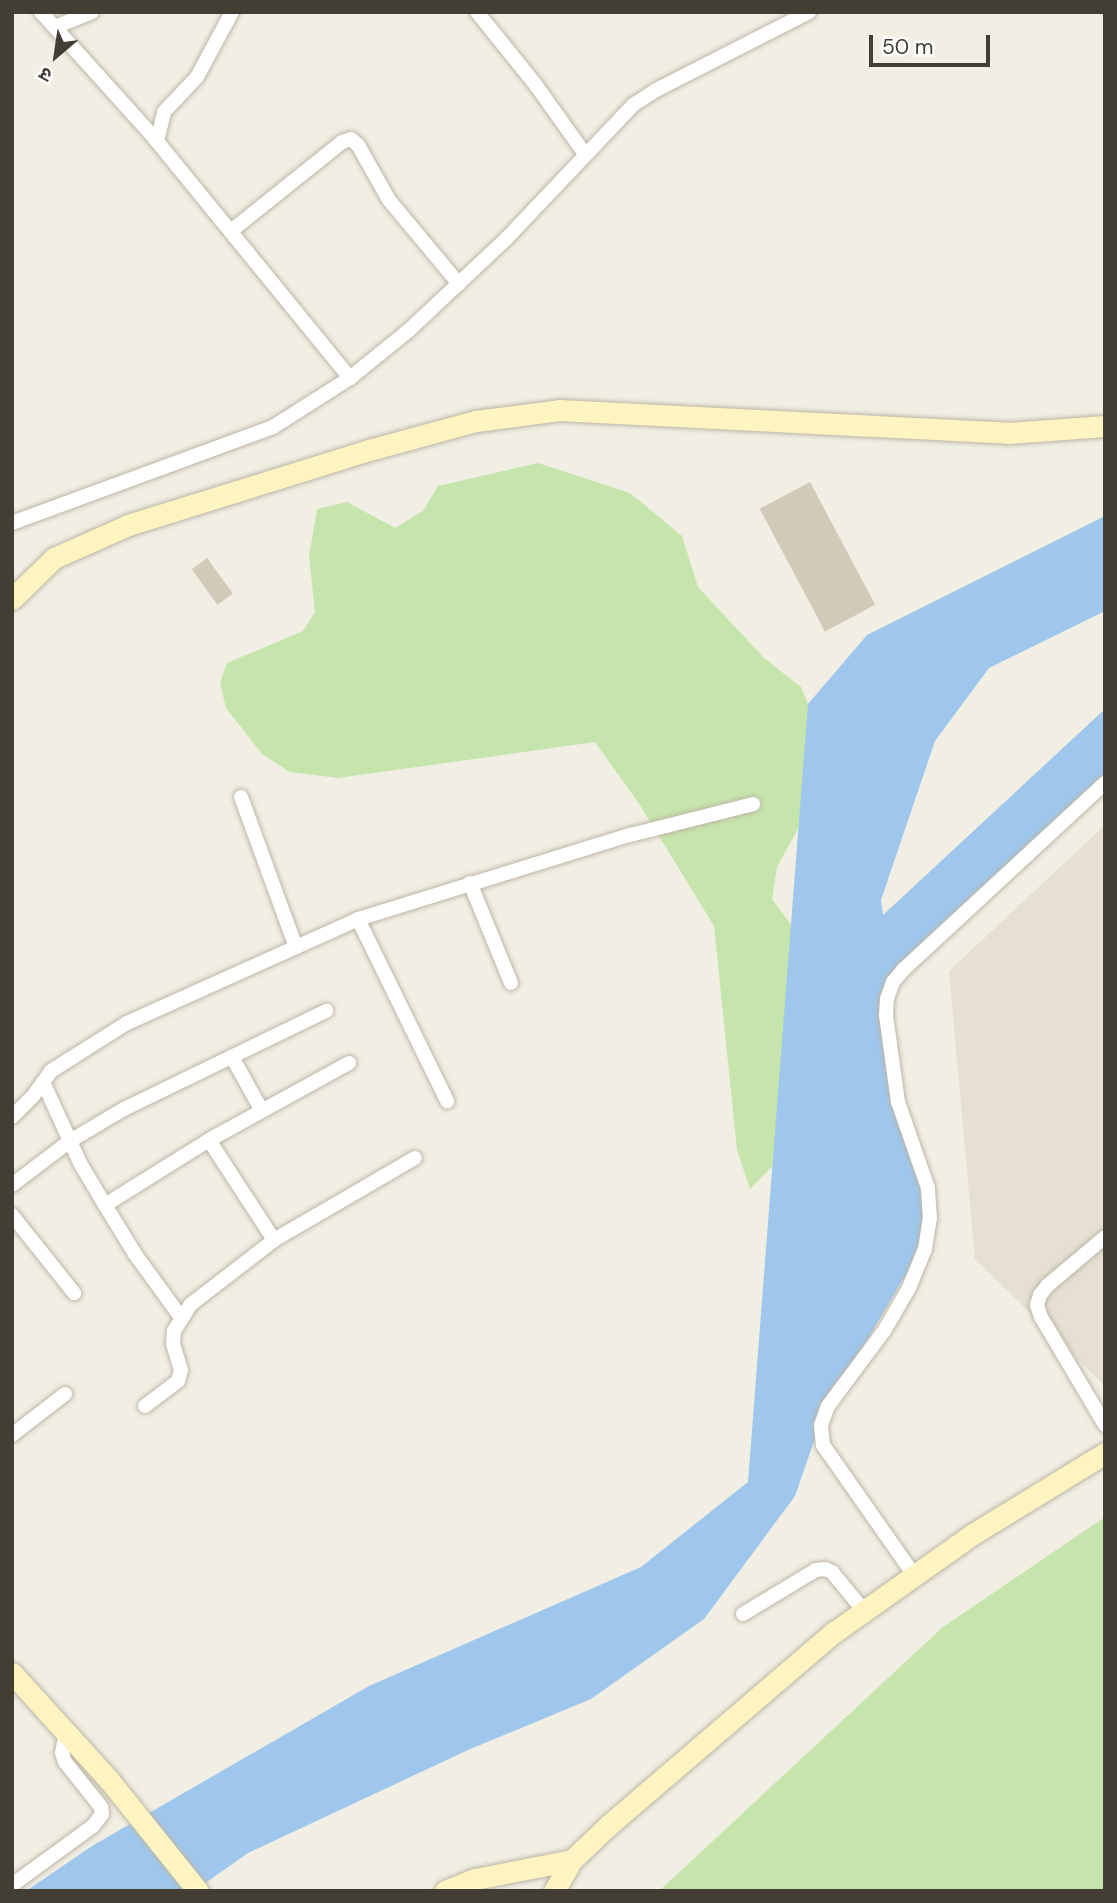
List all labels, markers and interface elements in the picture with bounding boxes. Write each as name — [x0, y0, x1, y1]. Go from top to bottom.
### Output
north arrow — [21, 21, 91, 91]
scale bar — [872, 21, 993, 65]
text: 50 m — [882, 33, 933, 61]
text: उ — [35, 61, 57, 88]

